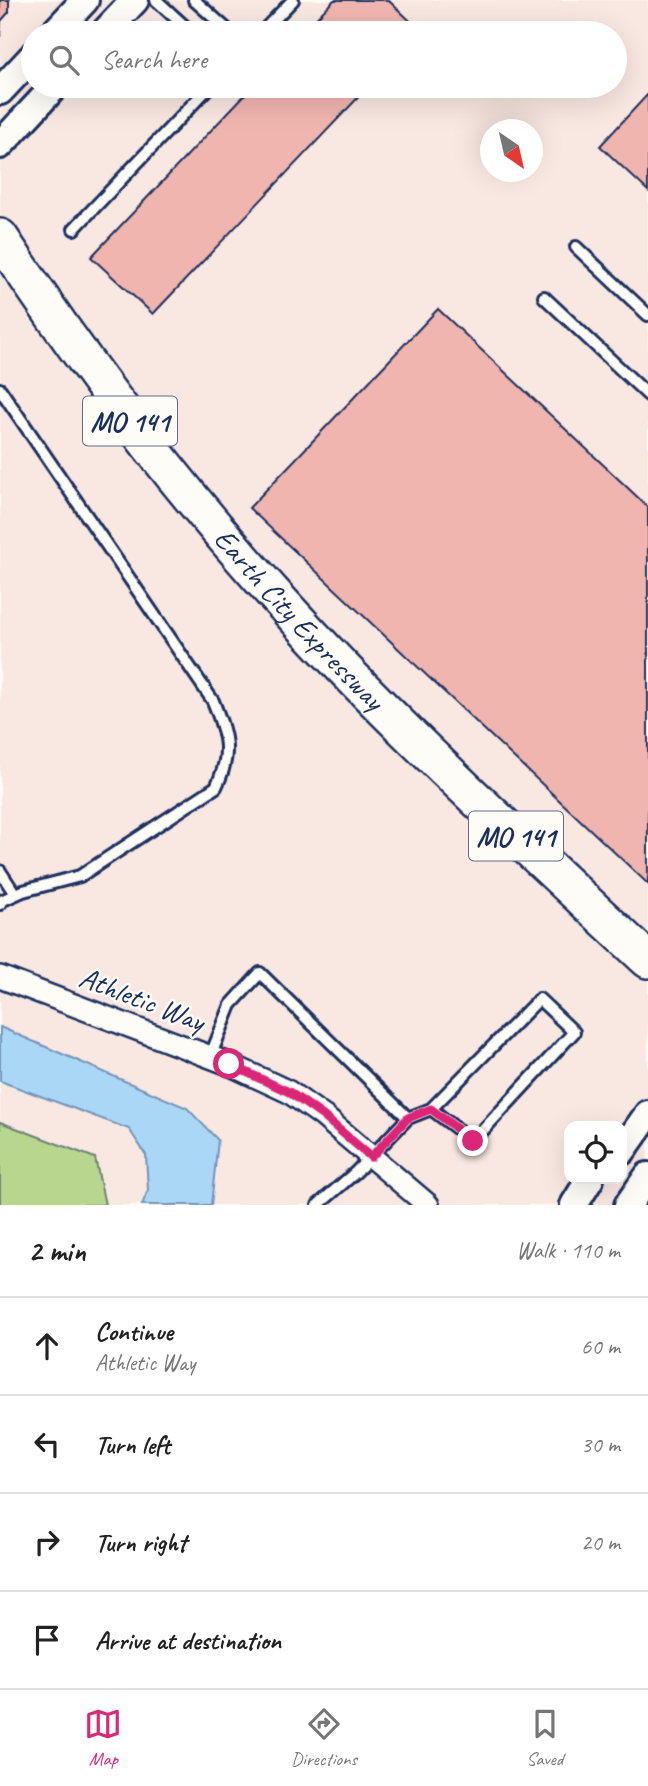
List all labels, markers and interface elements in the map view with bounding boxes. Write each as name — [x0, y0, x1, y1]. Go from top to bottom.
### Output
search box — [21, 21, 627, 98]
icon: search — [45, 41, 83, 79]
text: Search here — [101, 43, 207, 76]
north arrow — [480, 119, 543, 182]
road number: MO 141 — [83, 396, 177, 446]
street label: Earth City Expressway — [206, 520, 395, 720]
road number: MO 141 — [469, 812, 563, 860]
street label: Athletic Way — [74, 958, 212, 1041]
route start — [213, 1048, 244, 1079]
map controls — [564, 1121, 627, 1184]
button: locate — [564, 1121, 627, 1184]
route end — [457, 1125, 488, 1156]
text: 2 min — [28, 1232, 85, 1270]
text: Walk · 110 m — [516, 1236, 620, 1265]
text: Continue — [95, 1315, 173, 1348]
icon: ahead — [28, 1327, 66, 1365]
text: 60 m — [581, 1332, 620, 1361]
text: Athletic Way — [95, 1348, 195, 1377]
icon: left — [28, 1425, 66, 1463]
text: Turn left — [95, 1428, 170, 1461]
text: 30 m — [581, 1430, 620, 1459]
icon: right — [28, 1523, 66, 1561]
text: Turn right — [95, 1526, 186, 1559]
text: 20 m — [581, 1528, 620, 1557]
icon: arrive — [28, 1621, 66, 1659]
text: Arrive at destination — [95, 1624, 281, 1657]
tab: Map — [84, 1705, 122, 1771]
tab: Directions — [291, 1705, 357, 1771]
tab: Saved — [526, 1705, 564, 1771]

